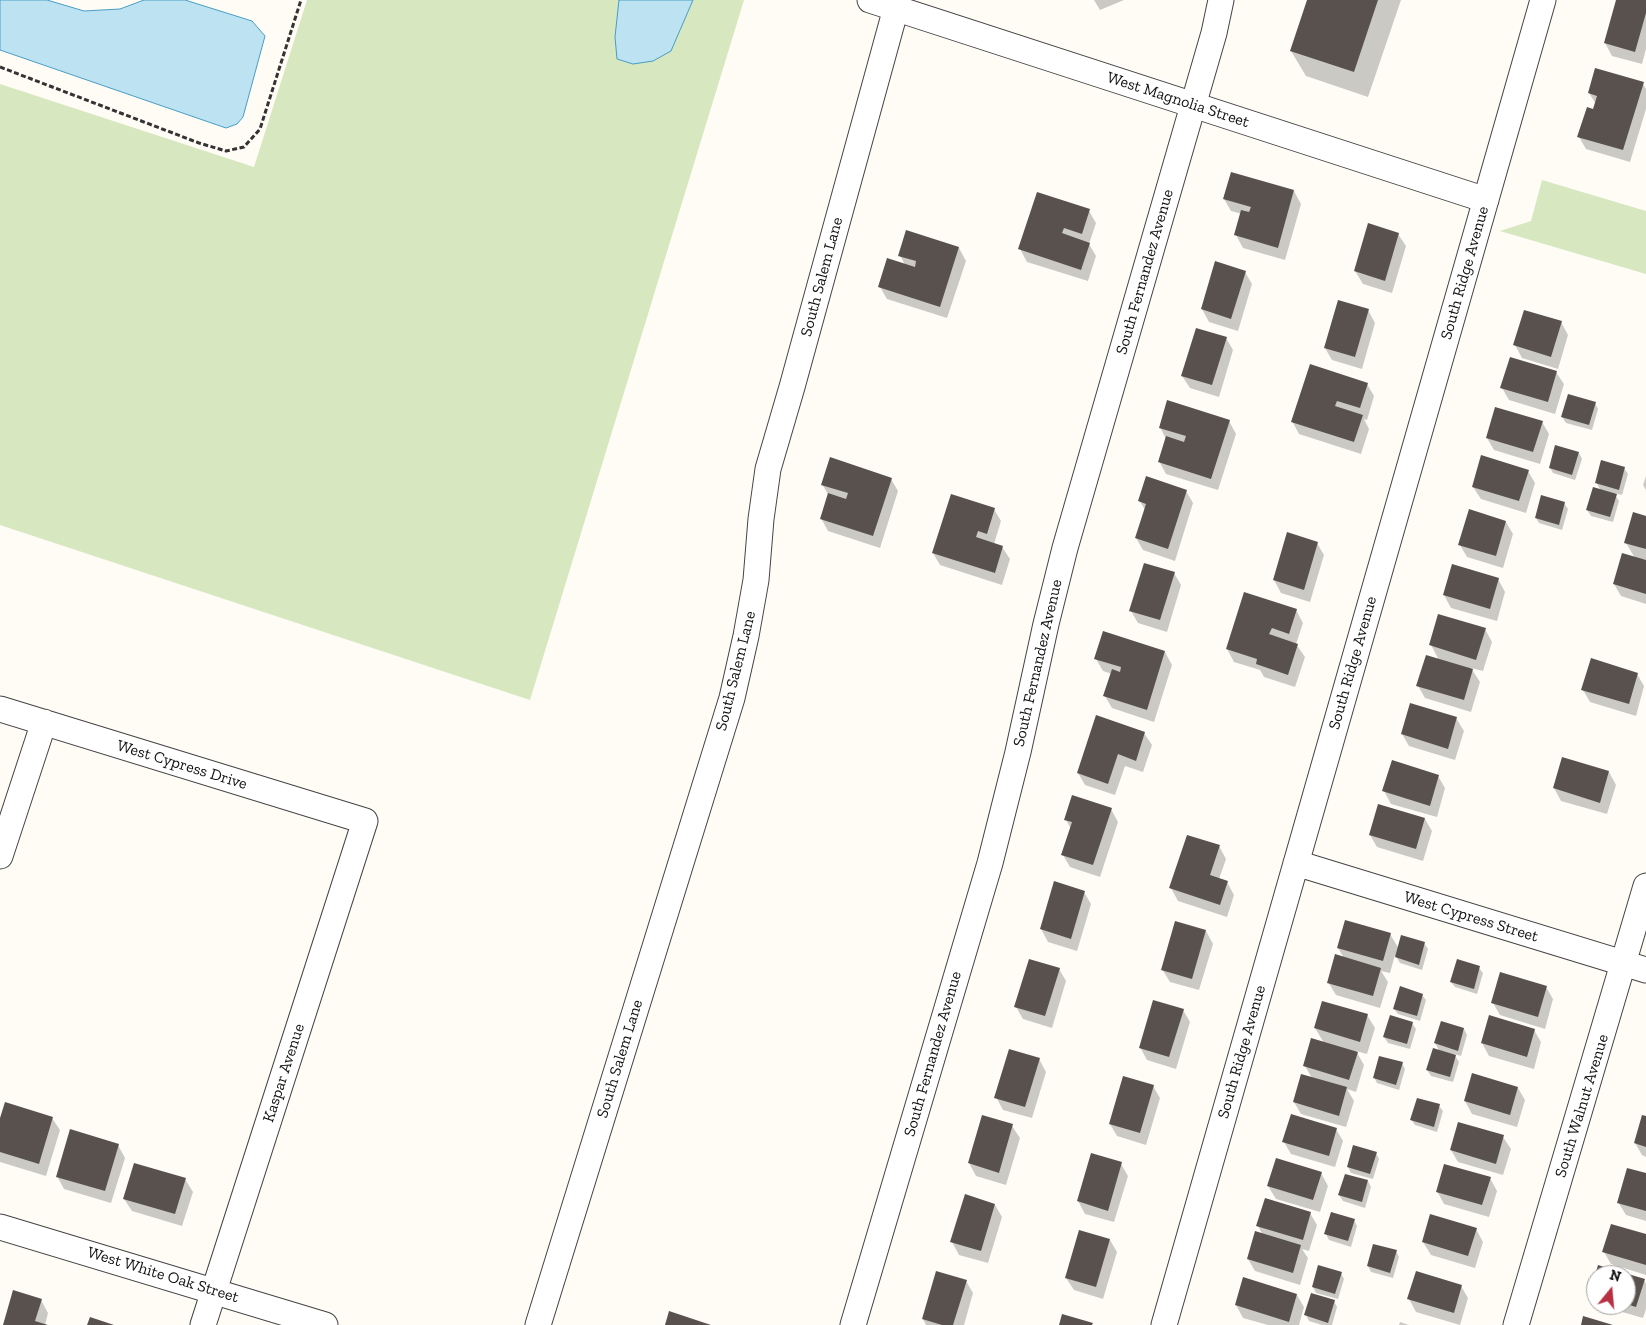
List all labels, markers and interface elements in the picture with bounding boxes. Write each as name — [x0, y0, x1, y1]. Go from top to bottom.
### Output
street label: West Magnolia Street — [1104, 68, 1252, 132]
street label: South Fernandez Avenue — [1112, 187, 1178, 357]
street label: South Ridge Avenue — [1437, 204, 1493, 342]
street label: South Salem Lane — [797, 215, 847, 339]
street label: South Fernandez Avenue — [1009, 577, 1067, 749]
street label: South Ridge Avenue — [1325, 594, 1381, 732]
street label: South Salem Lane — [712, 609, 760, 733]
street label: West Cypress Drive — [115, 736, 249, 794]
street label: West Cypress Street — [1401, 887, 1541, 947]
street label: South Fernandez Avenue — [900, 969, 966, 1139]
street label: South Ridge Avenue — [1214, 983, 1270, 1121]
street label: South Salem Lane — [593, 997, 647, 1121]
street label: Kaspar Avenue — [259, 1021, 309, 1125]
street label: South Walnut Avenue — [1551, 1032, 1613, 1180]
street label: West White Oak Street — [85, 1243, 241, 1307]
north arrow — [1586, 1265, 1636, 1315]
text: N — [1608, 1266, 1623, 1286]

